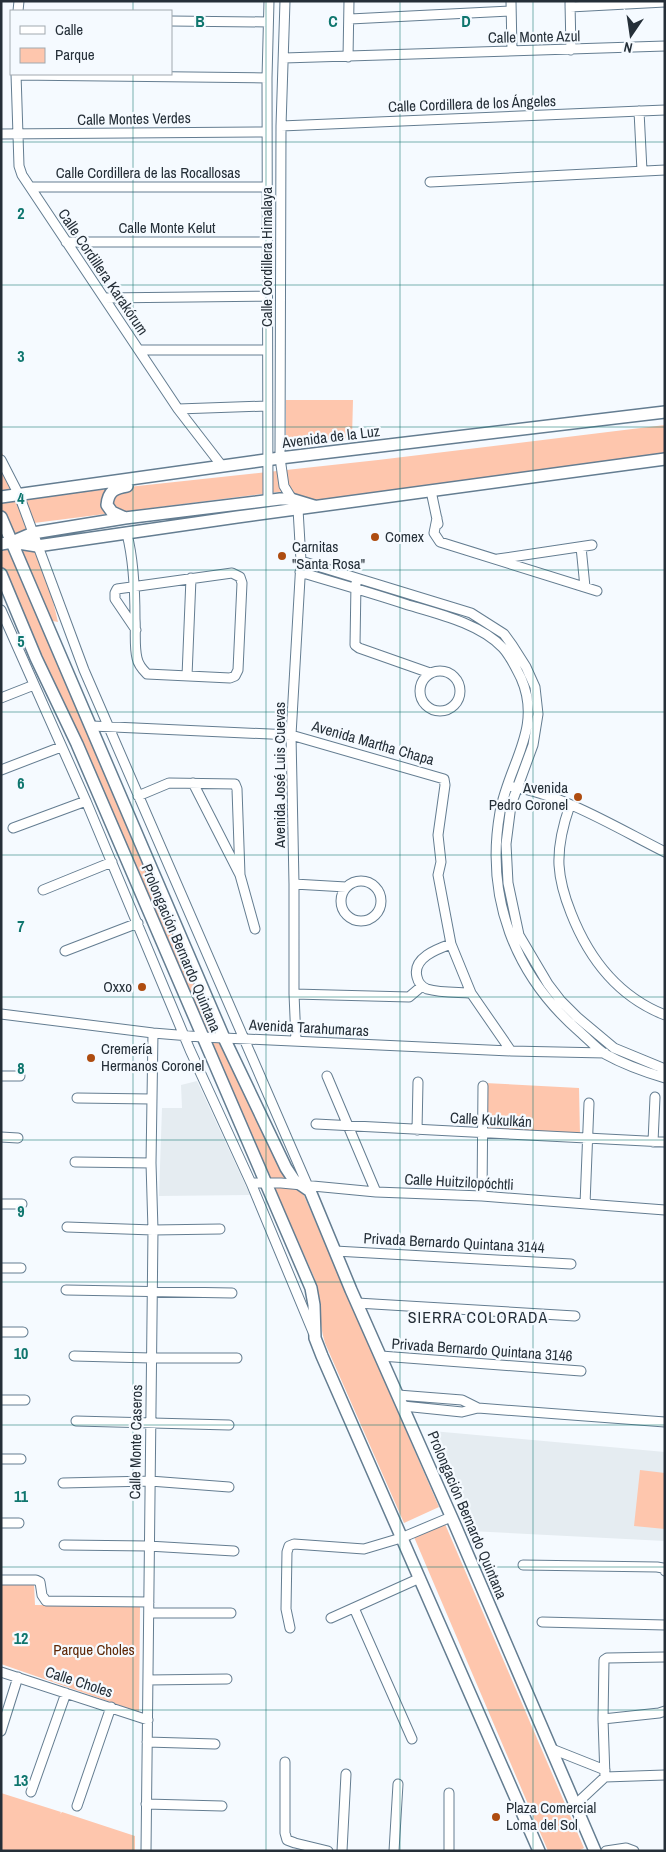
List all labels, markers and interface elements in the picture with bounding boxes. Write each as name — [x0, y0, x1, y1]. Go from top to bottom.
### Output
legend — [10, 10, 172, 75]
text: B — [195, 10, 205, 32]
text: C — [328, 10, 338, 32]
text: D — [461, 10, 471, 32]
north arrow — [606, 10, 656, 60]
text: Calle — [55, 19, 83, 40]
street label: Calle Monte Azul — [488, 25, 580, 48]
text: N — [622, 38, 634, 57]
text: Parque — [55, 44, 95, 65]
street label: Calle Cordillera de los Ángeles — [388, 90, 556, 117]
street label: Calle Montes Verdes — [77, 107, 191, 130]
street label: Calle Cordillera de las Rocallosas — [56, 162, 240, 183]
street label: Calle Cordillera Himalaya — [256, 187, 277, 327]
text: 2 — [17, 202, 25, 224]
street label: Calle Cordillera Karakórum — [53, 204, 154, 339]
street label: Calle Monte Kelut — [118, 217, 216, 238]
text: 3 — [17, 345, 25, 367]
street label: Avenida de la Luz — [280, 420, 381, 453]
text: 4 — [17, 487, 25, 509]
place label: Comex — [385, 526, 425, 547]
marker: Comex — [369, 531, 381, 543]
place label: Carnitas "Santa Rosa" — [292, 536, 365, 574]
marker: Carnitas "Santa Rosa" — [276, 550, 288, 562]
text: 5 — [17, 630, 25, 652]
street label: Avenida José Luis Cuevas — [269, 702, 290, 849]
street label: Avenida Martha Chapa — [309, 715, 437, 770]
text: 6 — [17, 772, 25, 794]
place label: Avenida Pedro Coronel — [489, 777, 568, 815]
marker: Avenida Pedro Coronel — [572, 791, 584, 803]
street label: Prolongación Bernardo Quintana — [137, 861, 226, 1035]
text: 7 — [17, 915, 25, 937]
place label: Oxxo — [103, 976, 132, 997]
marker: Oxxo — [136, 981, 148, 993]
street label: Avenida Tarahumaras — [247, 1014, 370, 1041]
place label: Cremería Hermanos Coronel — [101, 1038, 204, 1076]
marker: Cremería Hermanos Coronel — [85, 1052, 97, 1064]
text: 8 — [17, 1057, 25, 1079]
street label: Calle Kukulkán — [450, 1107, 533, 1132]
street label: Calle Huitzilopóchtli — [404, 1168, 514, 1195]
text: 9 — [17, 1200, 25, 1222]
street label: Privada Bernardo Quintana 3144 — [363, 1227, 545, 1258]
district label: SIERRA COLORADA — [408, 1306, 548, 1328]
street label: Privada Bernardo Quintana 3146 — [391, 1333, 573, 1366]
text: 10 — [14, 1342, 28, 1364]
street label: Calle Monte Caseros — [124, 1384, 147, 1500]
street label: Prolongación Bernardo Quintana — [423, 1428, 512, 1602]
text: 11 — [14, 1485, 29, 1507]
text: 12 — [14, 1627, 28, 1649]
park label: Parque Choles — [53, 1639, 135, 1660]
street label: Calle Choles — [43, 1661, 116, 1702]
text: 13 — [14, 1769, 28, 1791]
place label: Plaza Comercial Loma del Sol — [506, 1797, 596, 1835]
marker: Plaza Comercial Loma del Sol — [490, 1811, 502, 1823]

